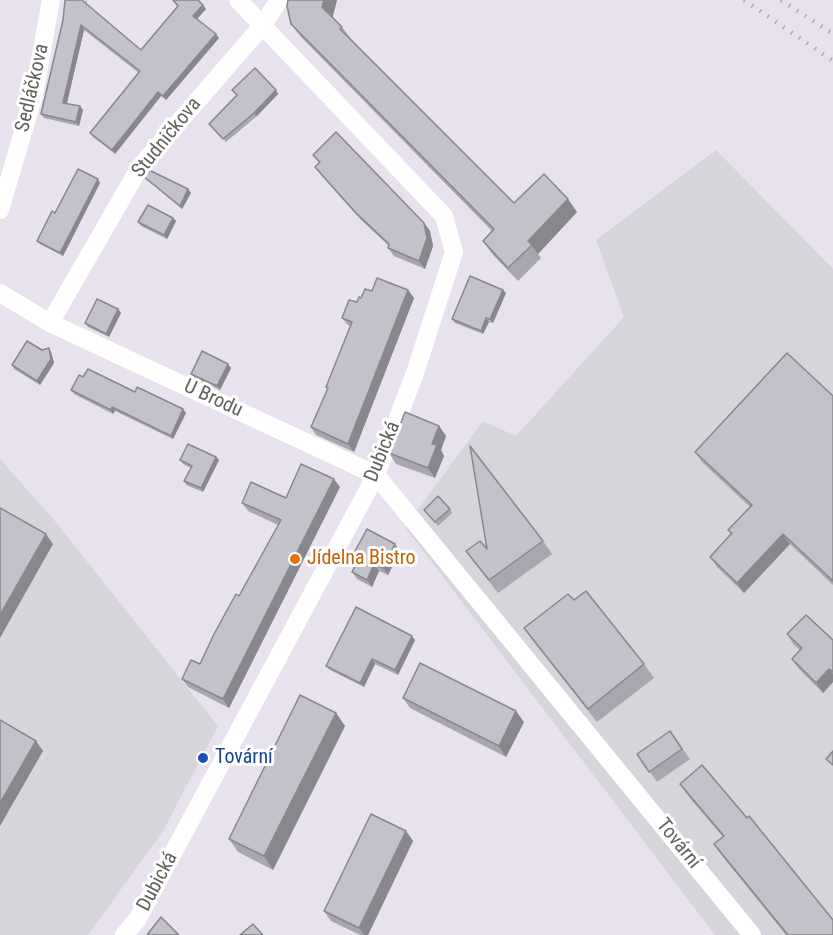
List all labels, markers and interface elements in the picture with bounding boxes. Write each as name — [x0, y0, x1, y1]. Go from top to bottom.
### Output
street label: Sedláčkova — [11, 41, 55, 135]
street label: Studničkova — [127, 93, 207, 183]
street label: U Brodu — [180, 375, 246, 423]
street label: Dubická — [360, 418, 406, 486]
place label: Jídelna Bistro — [307, 547, 416, 571]
marker: Jídelna Bistro — [288, 552, 302, 566]
place label: Tovární — [215, 746, 273, 770]
marker: Tovární — [196, 751, 210, 765]
street label: Tovární — [650, 814, 706, 874]
street label: Dubická — [133, 848, 183, 916]

